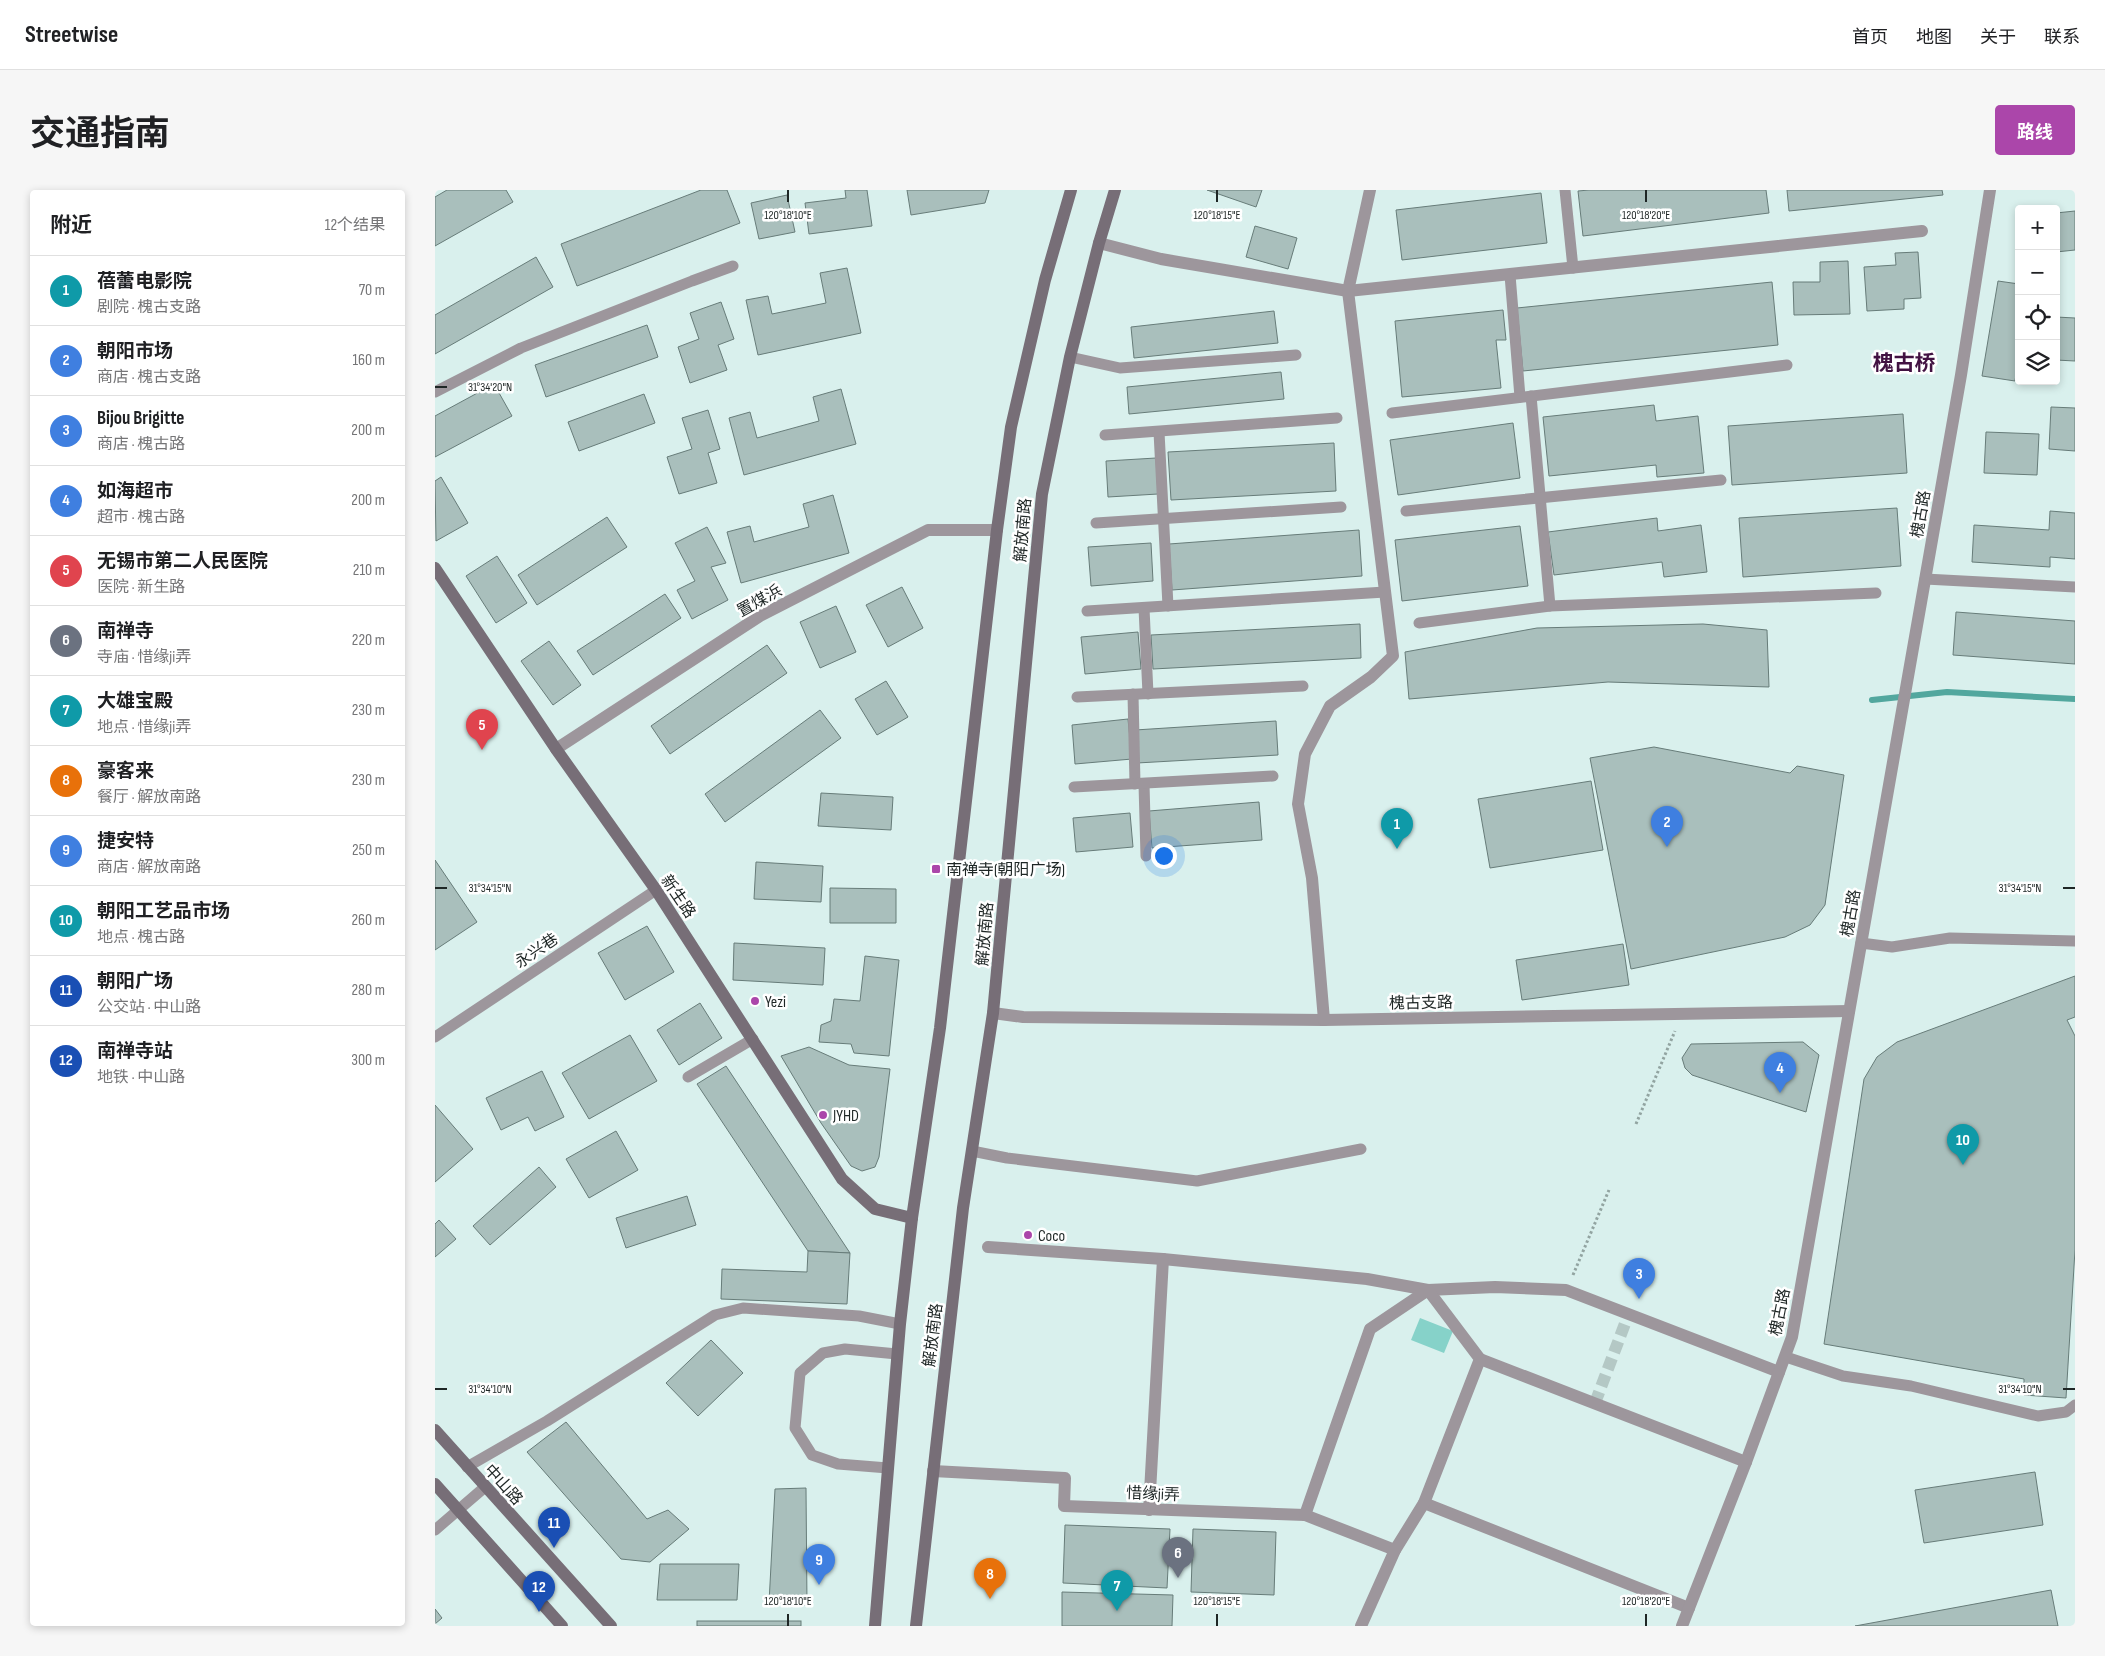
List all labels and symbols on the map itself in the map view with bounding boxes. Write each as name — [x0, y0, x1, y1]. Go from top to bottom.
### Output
text: 120°18'10"E — [764, 208, 812, 223]
text: 120°18'15"E — [1194, 208, 1241, 223]
text: 120°18'20"E — [1622, 208, 1670, 223]
district label: 槐古桥 — [1873, 351, 1936, 376]
text: 31°34'20"N — [468, 380, 512, 395]
street label: 槐古路 — [1908, 489, 1935, 540]
street label: 解放南路 — [1011, 497, 1036, 563]
street label: 置煤浜 — [734, 581, 785, 621]
pin: 5 — [466, 709, 498, 750]
pin: 2 — [1651, 806, 1683, 847]
pin: 1 — [1381, 808, 1413, 849]
your location — [1151, 843, 1177, 869]
place label: 南禅寺(朝阳广场) — [946, 861, 1065, 880]
marker: 南禅寺(朝阳广场) — [930, 863, 942, 875]
street label: 新生路 — [656, 872, 699, 922]
text: 31°34'15"N — [469, 881, 511, 896]
text: 31°34'15"N — [1999, 881, 2041, 896]
street label: 槐古路 — [1838, 888, 1865, 939]
street label: 解放南路 — [973, 901, 998, 967]
street label: 永兴巷 — [512, 930, 562, 973]
place label: Yezi — [765, 993, 786, 1012]
street label: 槐古支路 — [1389, 993, 1453, 1014]
marker: Yezi — [749, 995, 761, 1007]
pin: 4 — [1764, 1052, 1796, 1093]
place label: JYHD — [832, 1107, 859, 1126]
marker: JYHD — [817, 1109, 829, 1121]
pin: 10 — [1947, 1124, 1979, 1165]
place label: Coco — [1038, 1227, 1065, 1246]
marker: Coco — [1022, 1229, 1034, 1241]
pin: 3 — [1623, 1258, 1655, 1299]
street label: 槐古路 — [1767, 1287, 1794, 1338]
street label: 解放南路 — [920, 1302, 947, 1368]
text: 31°34'10"N — [468, 1382, 512, 1397]
text: 31°34'10"N — [1998, 1382, 2042, 1397]
street label: 中山路 — [480, 1461, 526, 1509]
street label: 惜缘ji弄 — [1126, 1483, 1180, 1505]
pin: 11 — [538, 1507, 570, 1548]
pin: 6 — [1162, 1537, 1194, 1578]
pin: 9 — [803, 1544, 835, 1585]
pin: 8 — [974, 1558, 1006, 1599]
pin: 7 — [1101, 1570, 1133, 1611]
pin: 12 — [523, 1571, 555, 1612]
text: 120°18'10"E — [764, 1594, 812, 1609]
text: 120°18'15"E — [1194, 1594, 1241, 1609]
text: 120°18'20"E — [1622, 1594, 1670, 1609]

